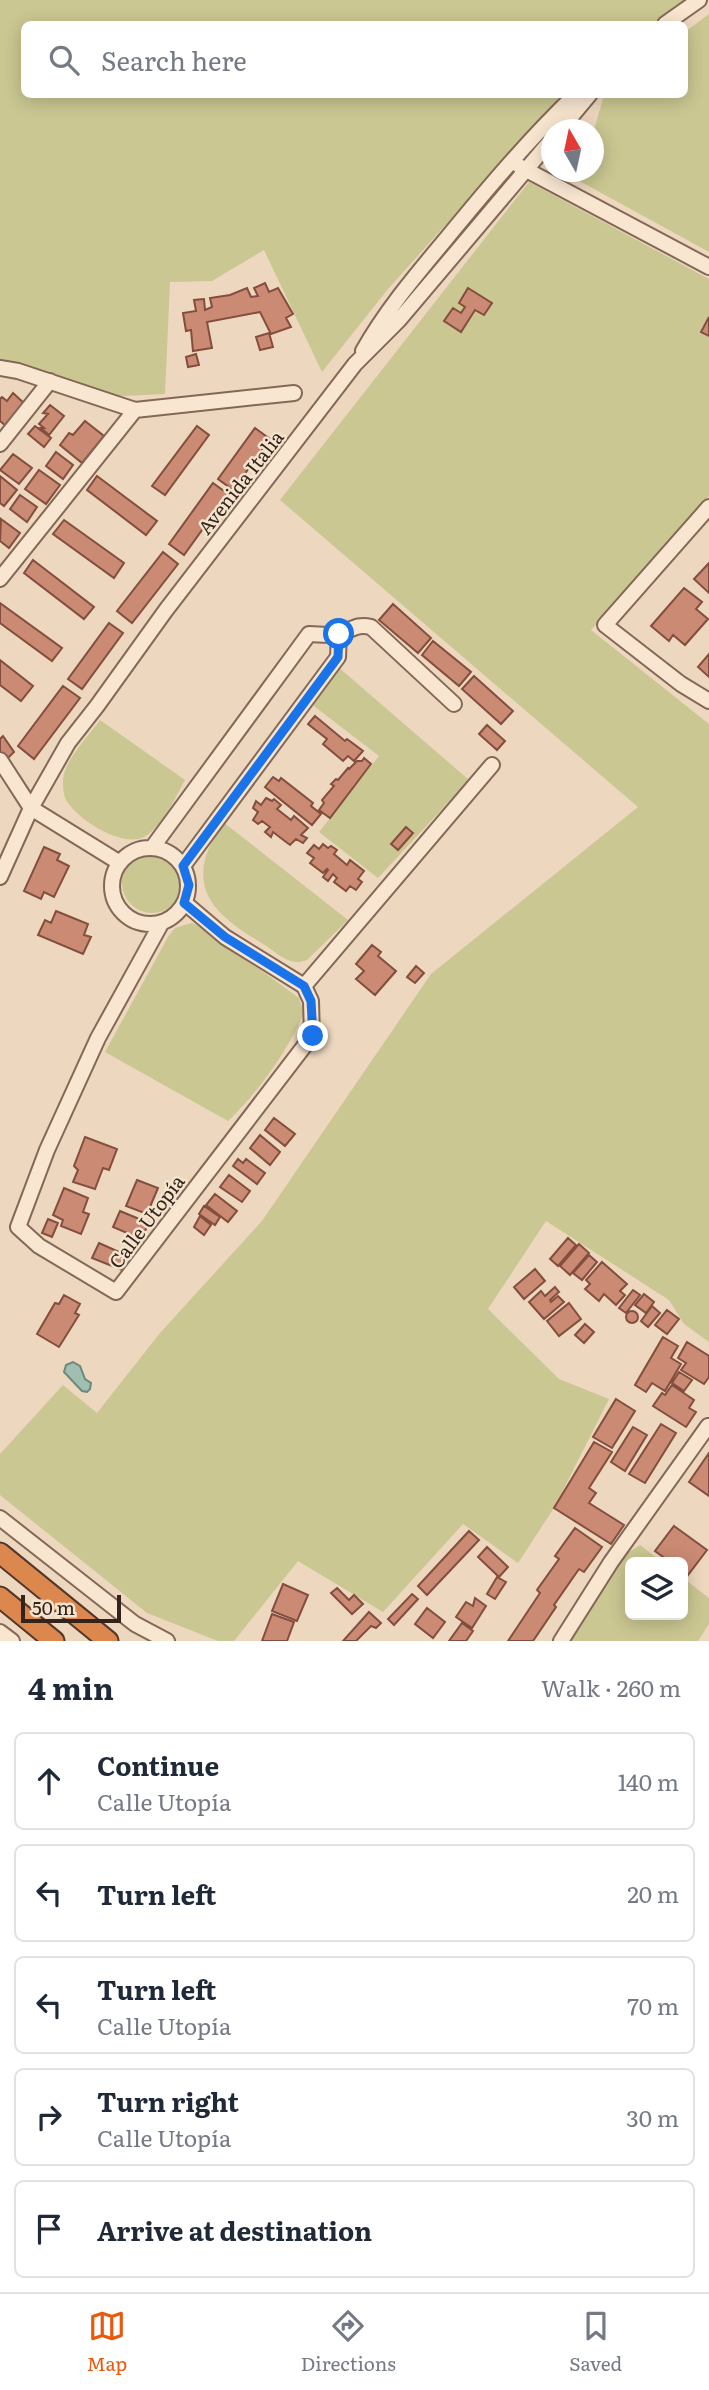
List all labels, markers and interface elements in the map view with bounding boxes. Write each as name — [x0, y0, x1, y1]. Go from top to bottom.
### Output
search box — [21, 21, 688, 98]
text: Search here — [101, 40, 247, 79]
icon: search — [45, 41, 83, 79]
north arrow — [541, 119, 604, 182]
street label: Avenida Italia — [190, 423, 290, 540]
route start — [323, 618, 354, 649]
route end — [297, 1020, 328, 1051]
street label: Calle Utopía — [101, 1168, 191, 1274]
map controls — [625, 1557, 688, 1620]
button: layers — [625, 1557, 688, 1620]
scale bar — [21, 1592, 121, 1624]
text: 50 m — [32, 1593, 75, 1621]
text: 4 min — [28, 1665, 114, 1709]
text: Walk · 260 m — [541, 1670, 681, 1704]
text: Continue — [97, 1745, 219, 1784]
icon: ahead — [30, 1762, 68, 1800]
text: 140 m — [618, 1764, 679, 1798]
text: Calle Utopía — [97, 1784, 231, 1818]
icon: left — [30, 1874, 68, 1912]
text: Turn left — [97, 1874, 216, 1913]
text: 20 m — [627, 1876, 679, 1910]
text: Turn left — [97, 1969, 216, 2008]
icon: left — [30, 1986, 68, 2024]
text: 70 m — [627, 1988, 679, 2022]
text: Calle Utopía — [97, 2008, 231, 2042]
text: Turn right — [97, 2081, 239, 2120]
icon: right — [30, 2098, 68, 2136]
text: 30 m — [626, 2100, 679, 2134]
text: Calle Utopía — [97, 2120, 231, 2154]
icon: arrive — [30, 2210, 68, 2248]
text: Arrive at destination — [97, 2210, 372, 2249]
tab: Map — [87, 2307, 127, 2377]
tab: Directions — [301, 2307, 396, 2377]
tab: Saved — [569, 2307, 622, 2377]

